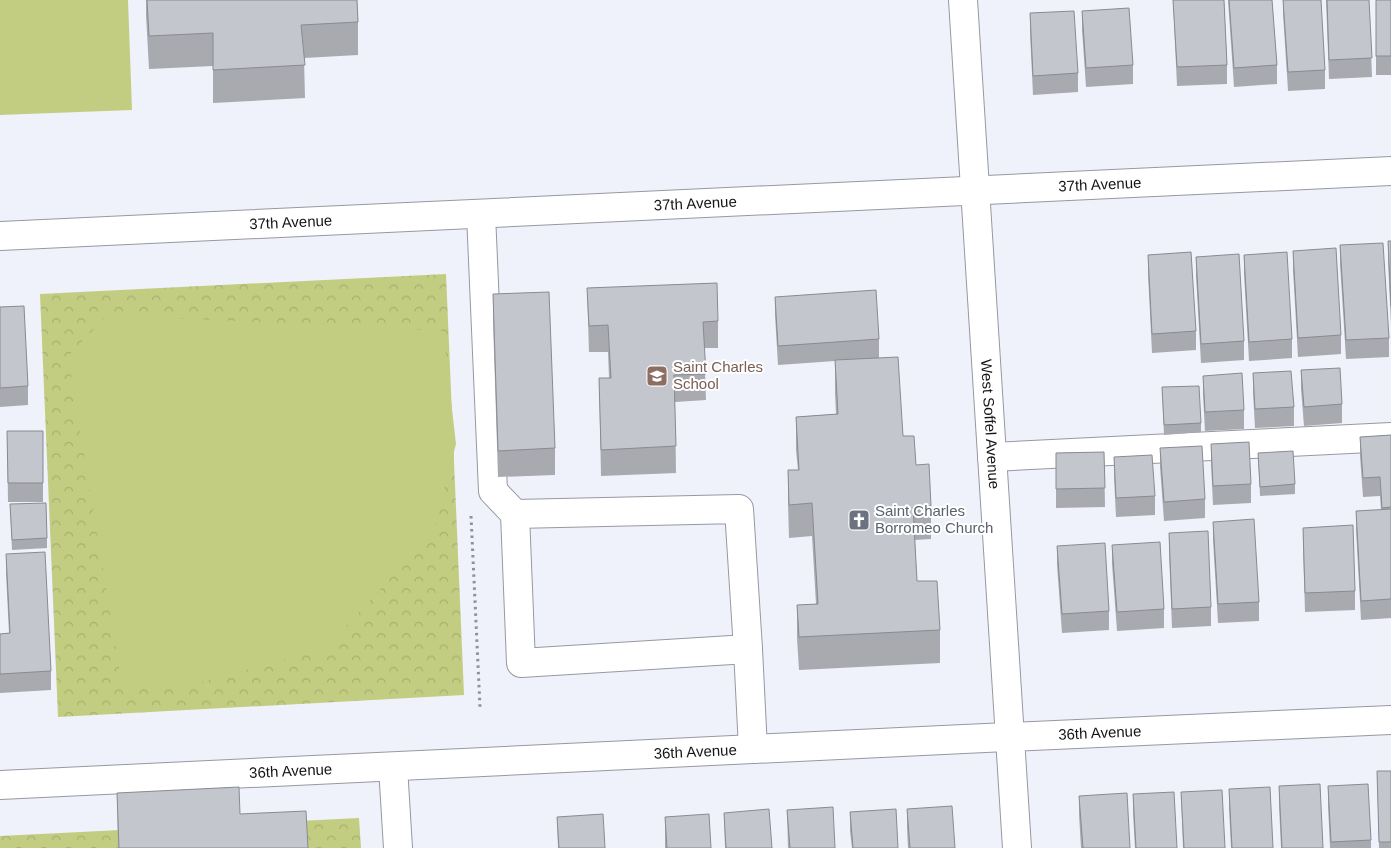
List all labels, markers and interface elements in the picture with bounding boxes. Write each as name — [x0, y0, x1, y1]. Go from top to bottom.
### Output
street label: 37th Avenue — [1058, 174, 1142, 195]
street label: 37th Avenue — [653, 193, 737, 213]
street label: 37th Avenue — [249, 211, 333, 232]
place label: Saint Charles School — [673, 358, 763, 392]
street label: West Soffel Avenue — [978, 359, 1003, 490]
school or university icon: Saint Charles School — [645, 364, 669, 388]
place label: Saint Charles Borromeo Church — [875, 502, 993, 536]
church icon: Saint Charles Borromeo Church — [847, 508, 871, 532]
street label: 36th Avenue — [1058, 722, 1142, 743]
street label: 36th Avenue — [653, 741, 737, 762]
street label: 36th Avenue — [249, 760, 333, 781]

